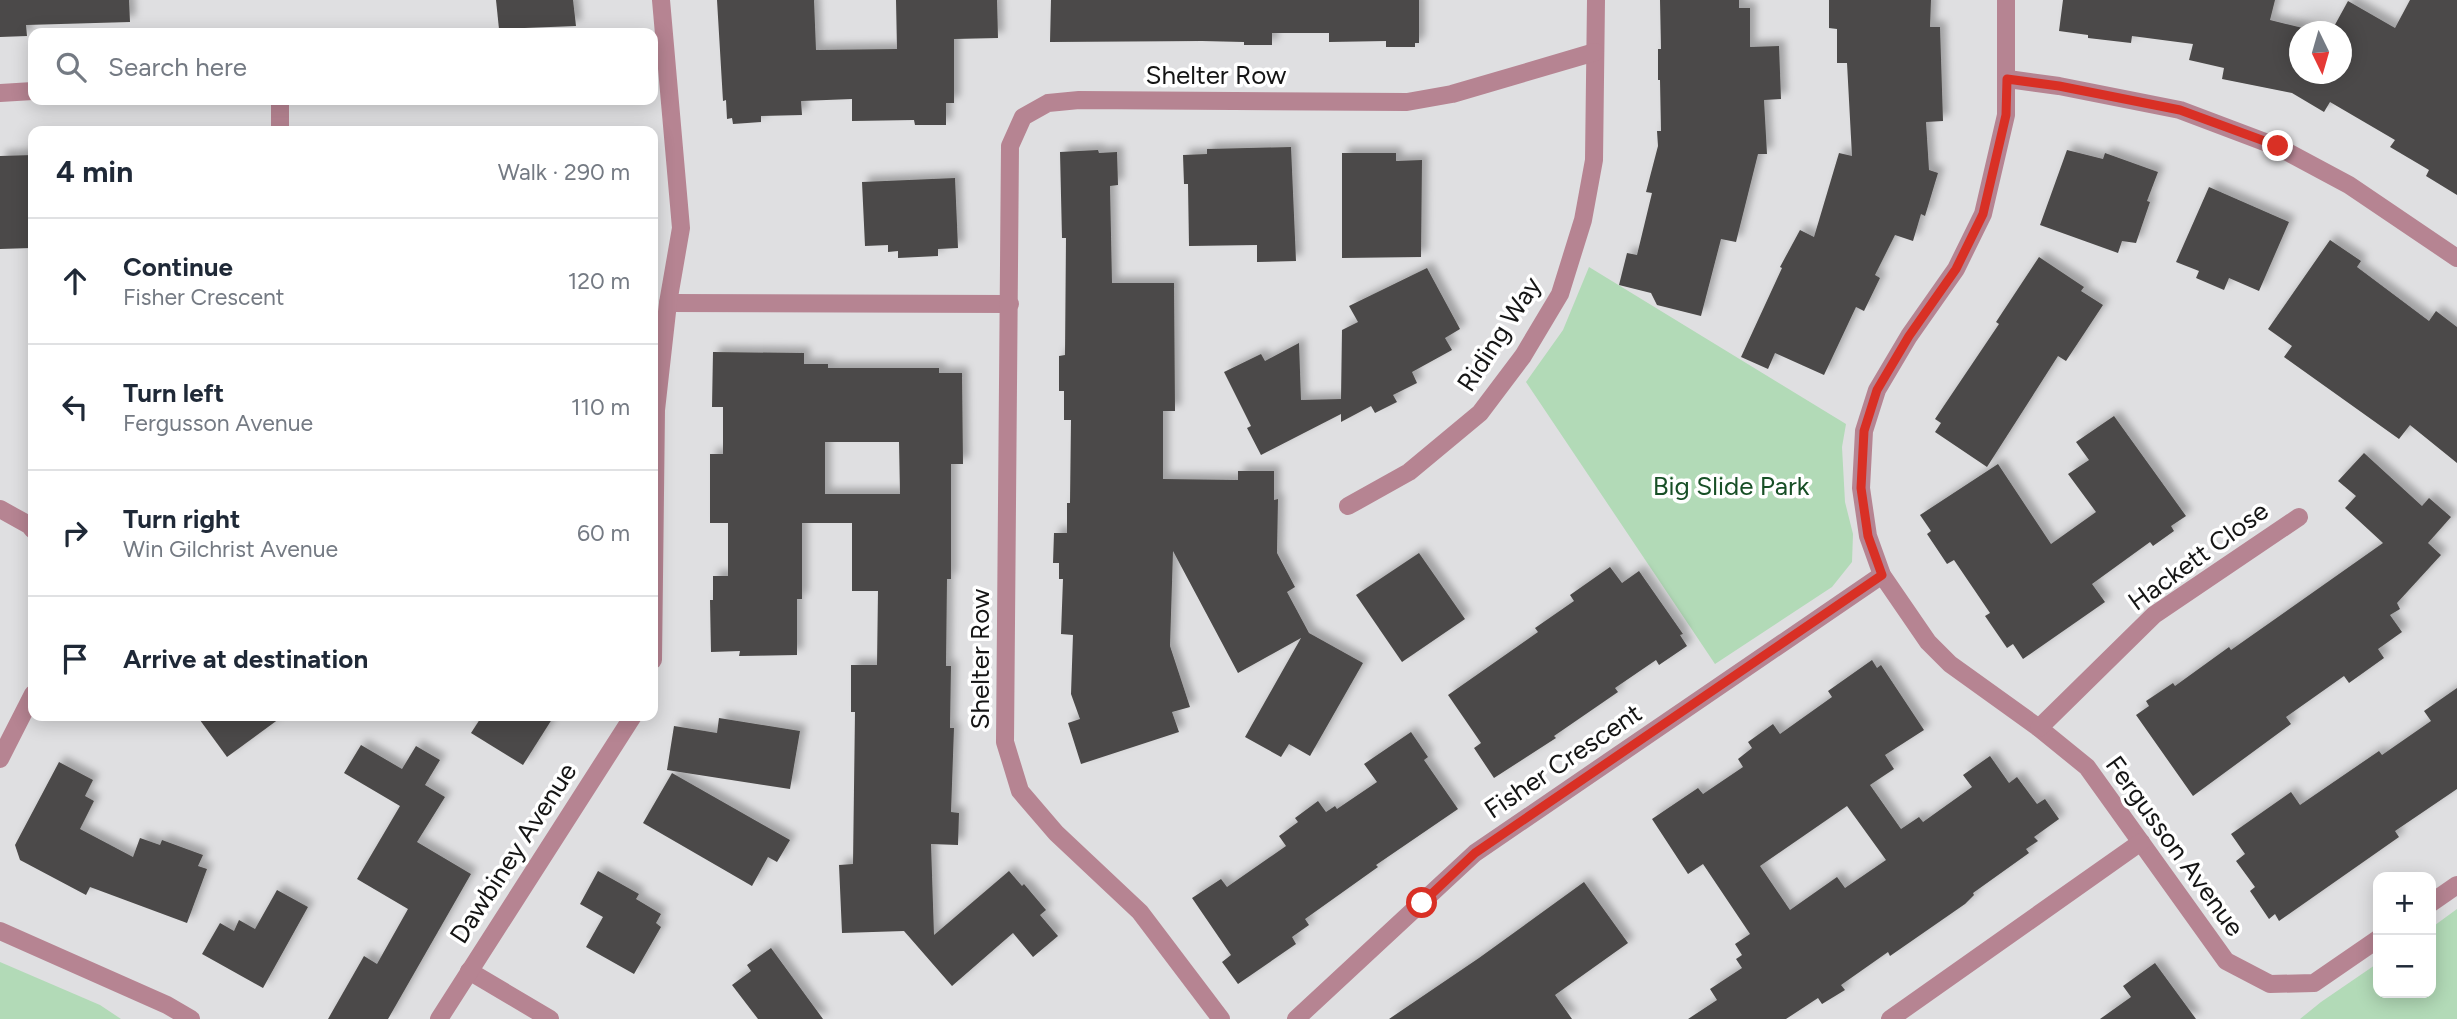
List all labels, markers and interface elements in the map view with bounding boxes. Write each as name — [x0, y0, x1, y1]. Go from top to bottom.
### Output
north arrow — [2289, 21, 2352, 84]
search box — [28, 28, 658, 105]
icon: search — [52, 48, 90, 86]
text: Search here — [108, 51, 247, 83]
street label: Shelter Row — [1146, 59, 1287, 91]
route end — [2262, 130, 2293, 161]
text: 4 min — [56, 153, 133, 190]
text: Walk · 290 m — [498, 158, 630, 186]
text: Continue — [123, 251, 233, 283]
icon: ahead — [56, 262, 94, 300]
text: 120 m — [568, 267, 630, 295]
street label: Riding Way — [1450, 270, 1548, 397]
text: Fisher Crescent — [123, 283, 285, 311]
text: Turn left — [123, 377, 224, 409]
icon: left — [56, 388, 94, 426]
text: 110 m — [571, 393, 630, 421]
text: Fergusson Avenue — [123, 409, 313, 437]
park label: Big Slide Park — [1653, 470, 1810, 502]
street label: Hackett Close — [2122, 494, 2274, 618]
text: Turn right — [123, 503, 240, 535]
icon: right — [56, 514, 94, 552]
text: 60 m — [577, 519, 630, 547]
text: Win Gilchrist Avenue — [123, 535, 338, 563]
street label: Shelter Row — [964, 588, 996, 729]
icon: arrive — [56, 640, 94, 678]
text: Arrive at destination — [123, 643, 368, 675]
street label: Fisher Crescent — [1478, 697, 1648, 825]
street label: Fergusson Avenue — [2099, 750, 2251, 942]
street label: Dawbiney Avenue — [443, 757, 583, 949]
map controls — [2373, 872, 2436, 998]
button: + — [2373, 872, 2436, 935]
route start — [1406, 887, 1437, 918]
button: − — [2373, 935, 2436, 998]

